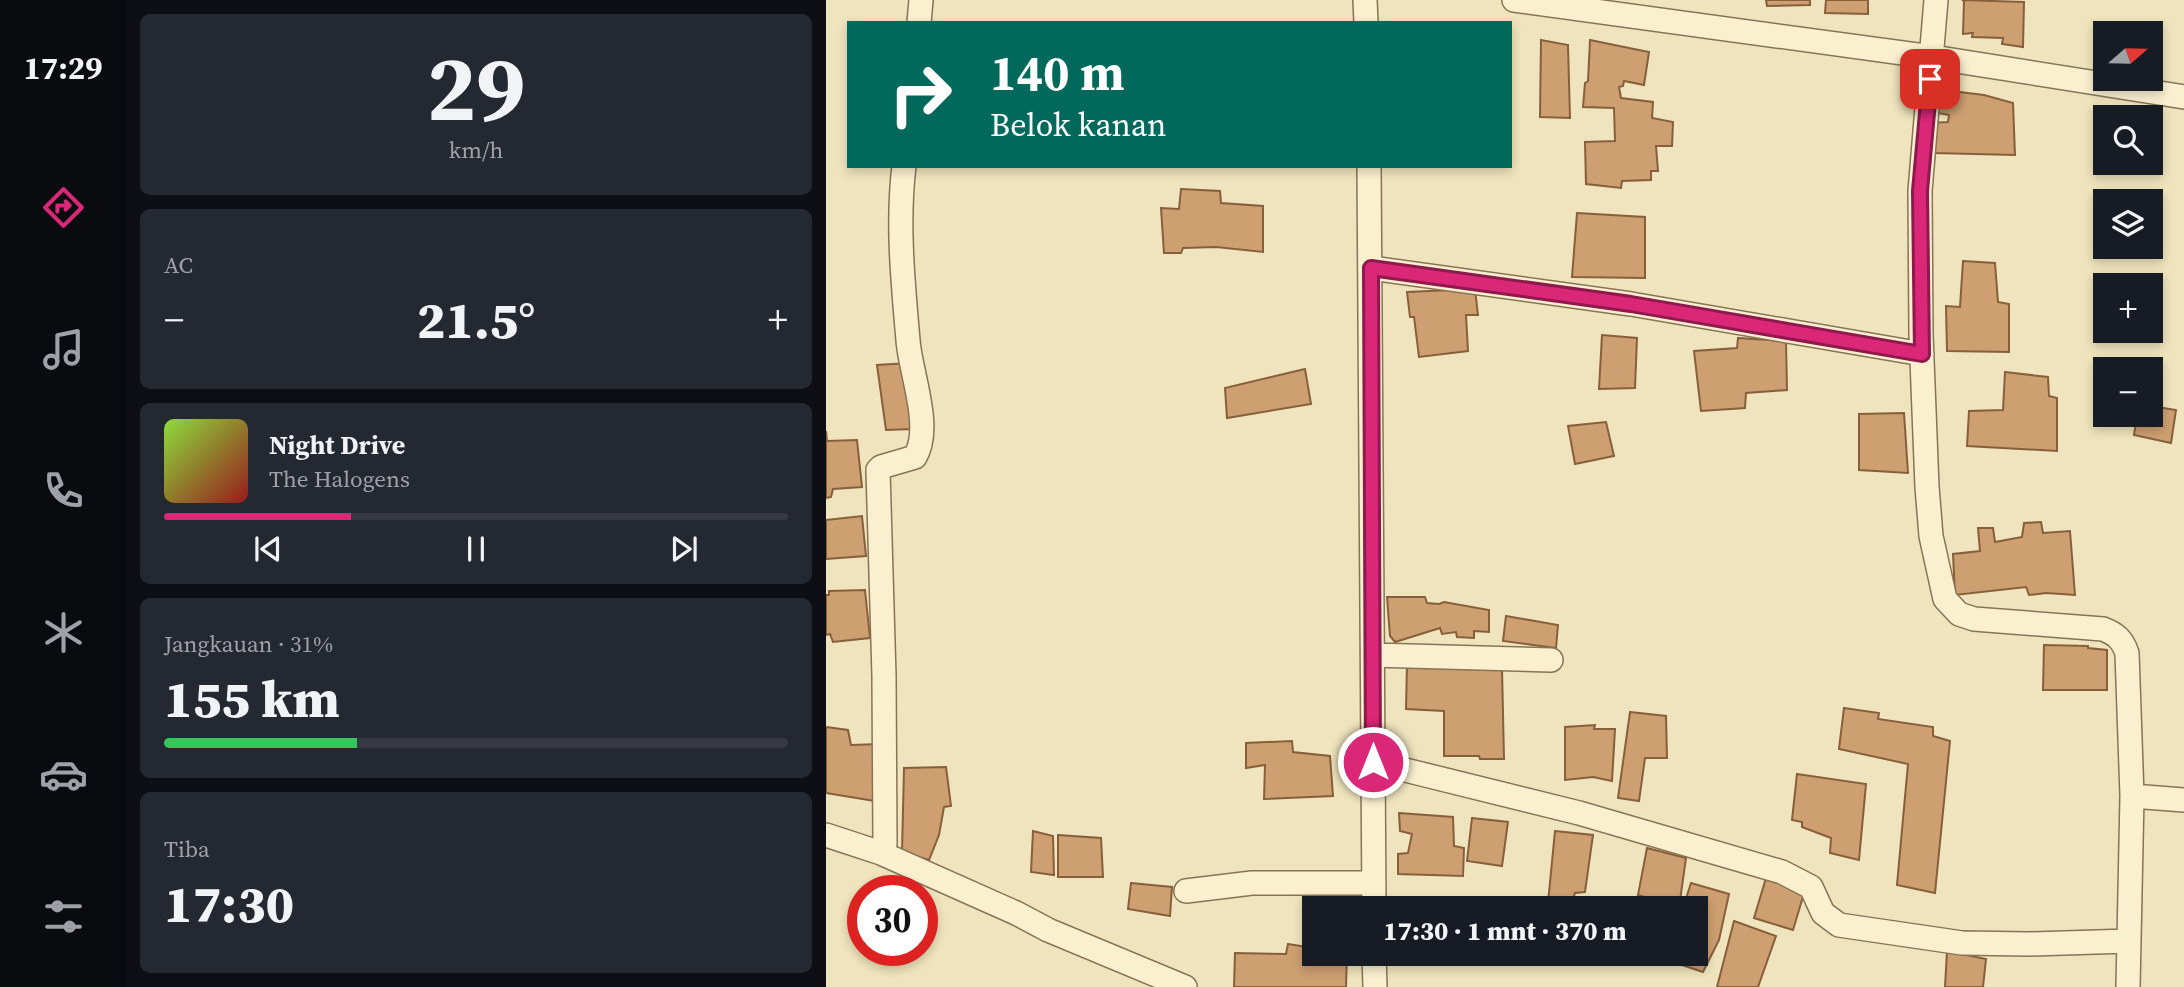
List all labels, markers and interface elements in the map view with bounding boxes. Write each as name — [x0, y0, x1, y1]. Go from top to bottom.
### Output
north arrow — [2093, 21, 2163, 91]
map controls — [2093, 21, 2163, 427]
text: 29 — [427, 26, 525, 150]
text: 140 m — [990, 39, 1125, 106]
text: 17:29 — [24, 46, 102, 90]
icon: right — [875, 49, 966, 140]
pin — [1900, 49, 1960, 109]
icon: arrive — [1911, 60, 1949, 98]
text: Belok kanan — [990, 103, 1166, 147]
button: search — [2093, 105, 2163, 175]
text: km/h — [449, 134, 503, 166]
icon: directions — [39, 183, 88, 232]
button: layers — [2093, 189, 2163, 259]
text: AC — [164, 249, 193, 281]
button: + — [2093, 273, 2163, 343]
text: 21.5° — [417, 284, 535, 355]
text: − — [164, 294, 184, 346]
text: + — [768, 294, 788, 346]
icon: music — [39, 325, 88, 374]
button: − — [2093, 357, 2163, 427]
text: Night Drive — [269, 427, 405, 463]
text: The Halogens — [269, 463, 410, 495]
icon: phone — [39, 466, 88, 515]
icon: previous — [249, 530, 287, 568]
icon: pause — [457, 530, 495, 568]
icon: next — [665, 530, 703, 568]
icon: climate — [39, 608, 88, 657]
text: Jangkauan · 31% — [164, 628, 333, 660]
text: 155 km — [164, 663, 340, 734]
position arrow — [1336, 725, 1410, 799]
icon: car — [39, 750, 88, 799]
text: Tiba — [164, 833, 210, 865]
text: 17:30 — [164, 868, 294, 939]
speed limit sign: 30 — [847, 875, 938, 966]
icon: filters — [39, 892, 88, 941]
text: 17:30 · 1 mnt · 370 m — [1383, 913, 1627, 949]

